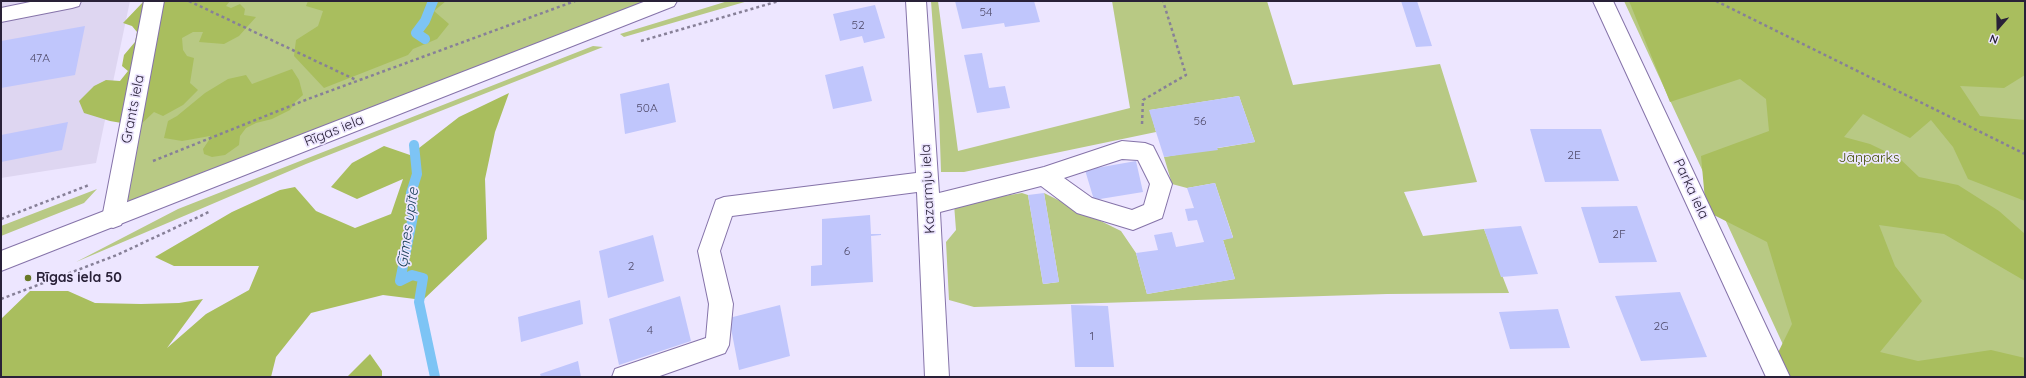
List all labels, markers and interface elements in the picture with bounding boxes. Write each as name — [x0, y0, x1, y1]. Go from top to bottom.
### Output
house number: 54 — [980, 5, 992, 19]
north arrow — [1978, 8, 2018, 48]
house number: 52 — [851, 18, 865, 32]
text: N — [1988, 31, 2000, 47]
house number: 47A — [30, 51, 50, 65]
street label: Grants iela — [118, 73, 148, 145]
house number: 50A — [636, 101, 658, 115]
street label: Rīgas iela — [302, 112, 366, 150]
house number: 56 — [1194, 114, 1206, 128]
street label: Kazarmju iela — [917, 144, 939, 234]
house number: 2E — [1567, 148, 1581, 162]
park label: Jāņparks — [1839, 150, 1899, 166]
street label: Parka iela — [1670, 156, 1712, 222]
water label: Ģīmes upīte — [393, 187, 423, 269]
house number: 2F — [1612, 227, 1626, 241]
house number: 6 — [844, 244, 850, 258]
house number: 2 — [628, 259, 634, 273]
place label: Rīgas iela 50 — [36, 270, 122, 286]
marker: Rīgas iela 50 — [23, 273, 33, 283]
house number: 2G — [1654, 319, 1668, 333]
house number: 4 — [647, 323, 653, 337]
house number: 1 — [1090, 329, 1094, 343]

